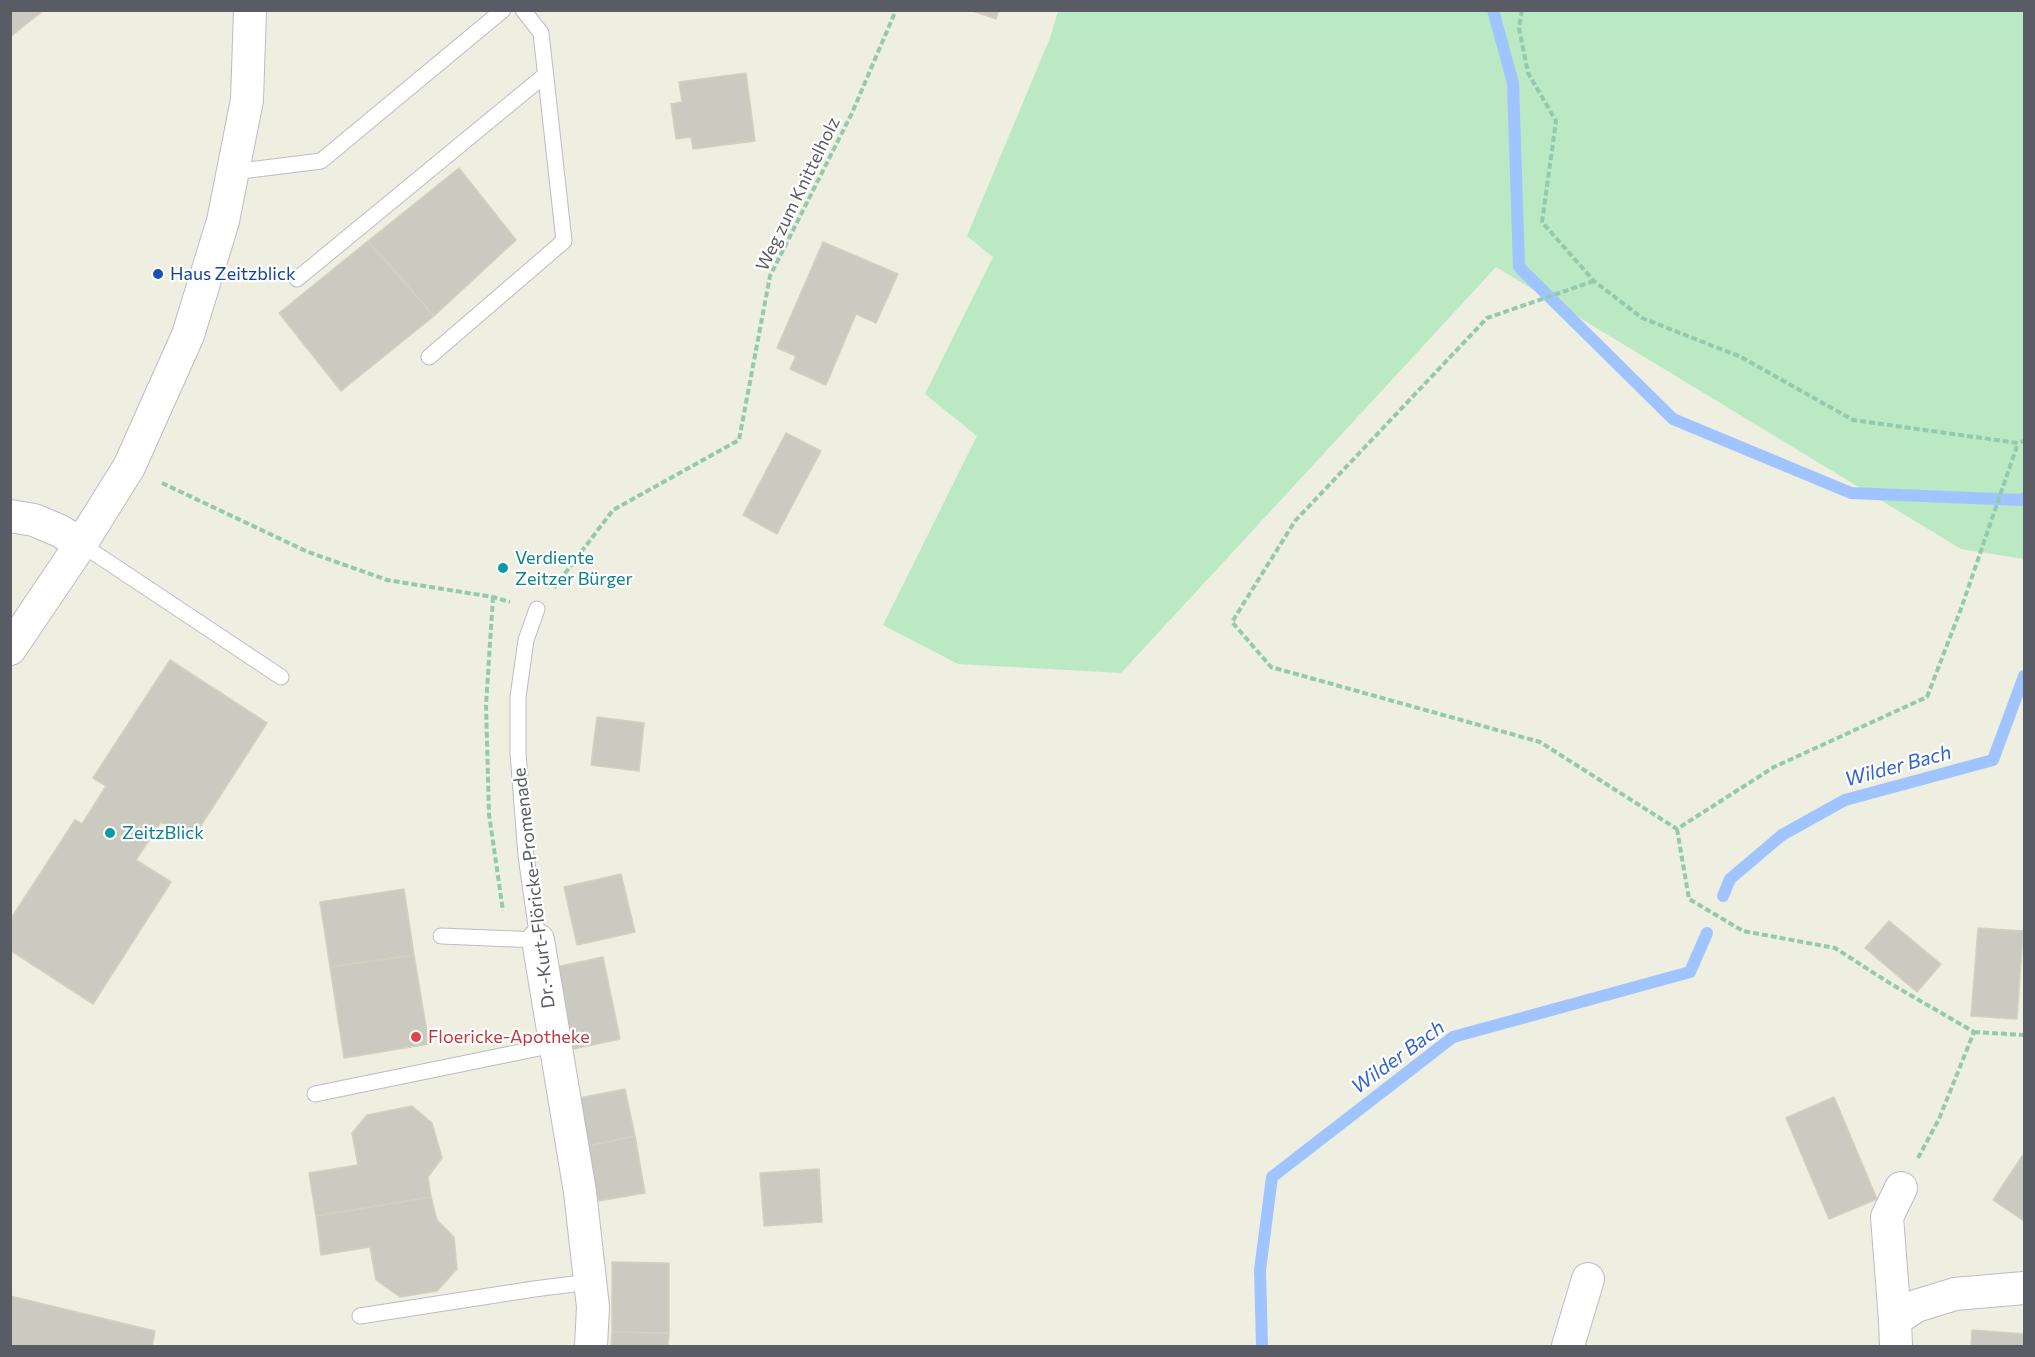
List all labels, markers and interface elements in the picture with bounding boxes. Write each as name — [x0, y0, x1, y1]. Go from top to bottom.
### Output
street label: Weg zum Knittelholz — [751, 114, 845, 274]
place label: Haus Zeitzblick — [170, 263, 296, 285]
marker: Haus Zeitzblick — [151, 267, 165, 281]
place label: Verdiente Zeitzer Bürger — [515, 547, 633, 590]
marker: Verdiente Zeitzer Bürger — [496, 561, 510, 575]
water label: Wilder Bach — [1842, 740, 1954, 792]
street label: Dr.-Kurt-Flöricke-Promenade — [509, 767, 559, 1009]
place label: ZeitzBlick — [122, 822, 204, 844]
marker: ZeitzBlick — [103, 826, 117, 840]
water label: Wilder Bach — [1347, 1015, 1449, 1099]
place label: Floericke-Apotheke — [428, 1026, 590, 1048]
marker: Floericke-Apotheke — [409, 1030, 423, 1044]

